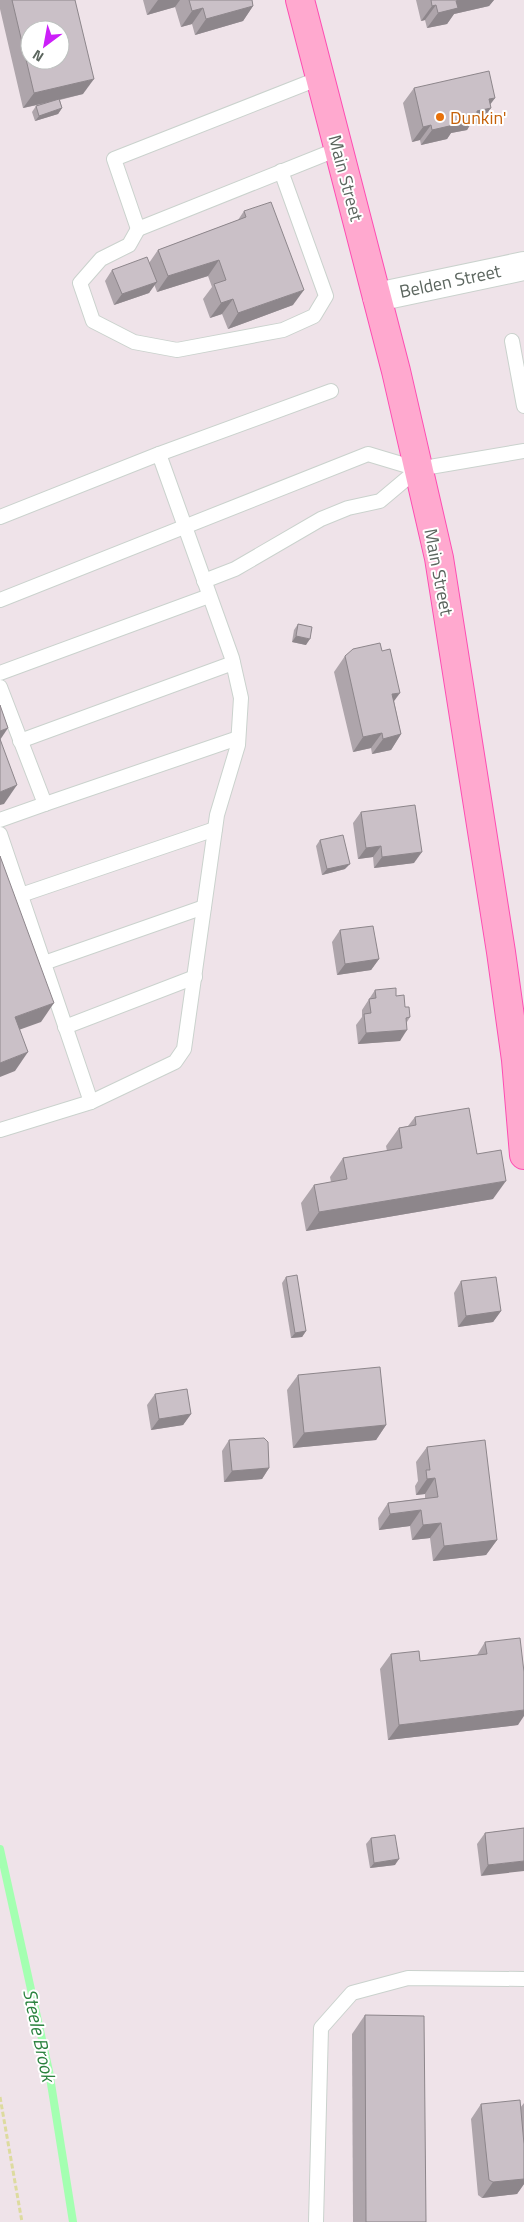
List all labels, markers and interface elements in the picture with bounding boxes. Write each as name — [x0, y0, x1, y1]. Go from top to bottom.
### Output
north arrow — [20, 20, 70, 70]
text: N — [28, 45, 48, 68]
place label: Dunkin' — [450, 104, 507, 131]
marker: Dunkin' — [434, 111, 446, 123]
street label: Main Street — [322, 132, 371, 225]
street label: Belden Street — [397, 257, 504, 305]
street label: Main Street — [417, 526, 461, 618]
water label: Steele Brook — [16, 1986, 64, 2086]

